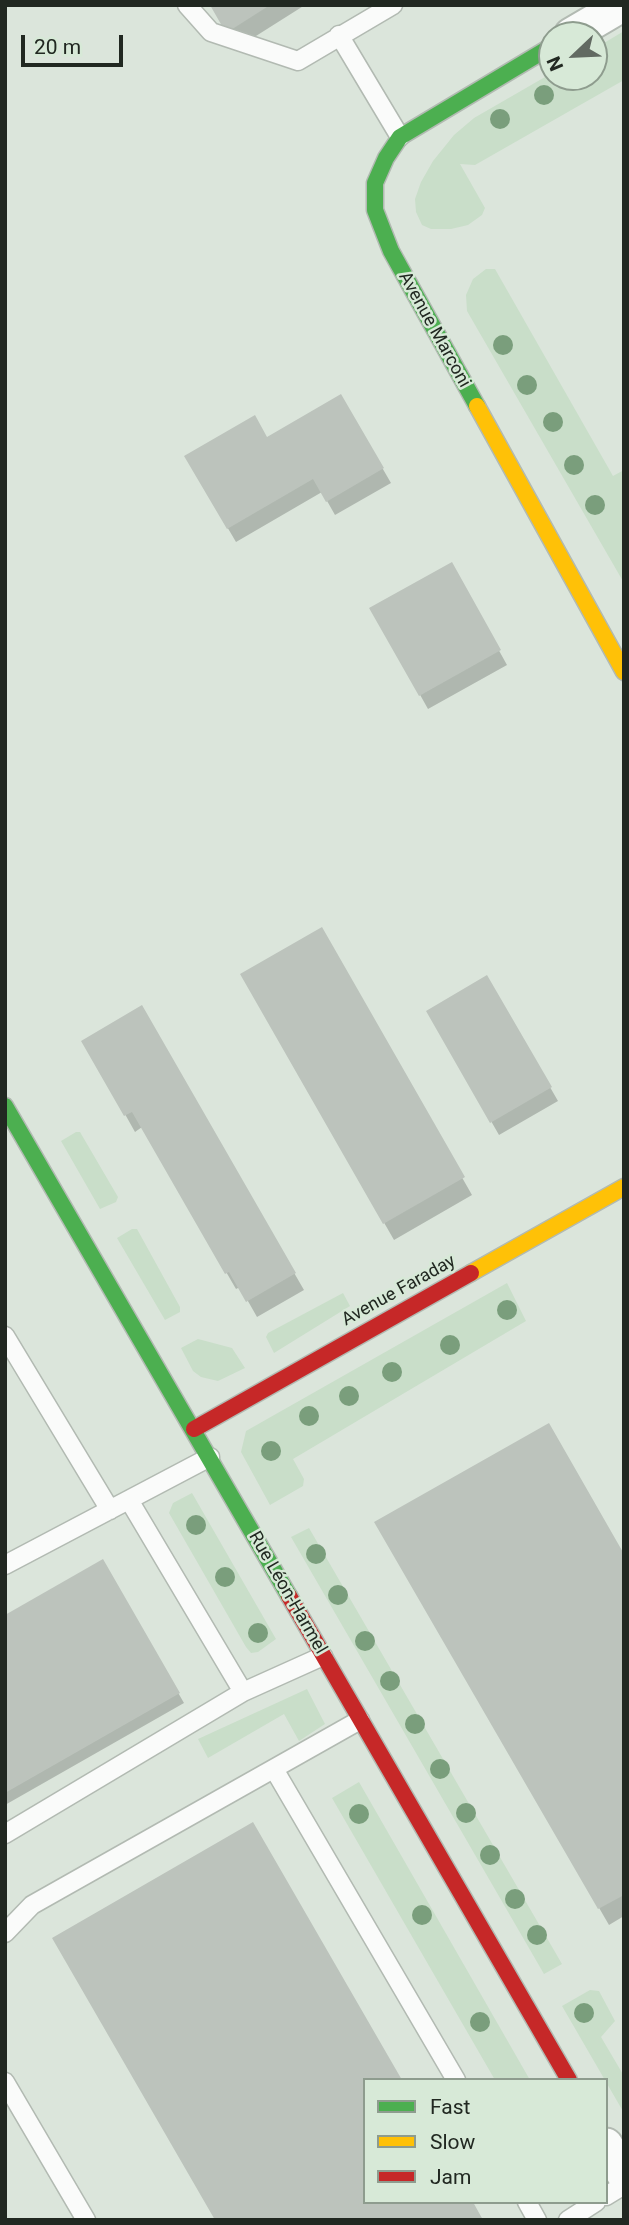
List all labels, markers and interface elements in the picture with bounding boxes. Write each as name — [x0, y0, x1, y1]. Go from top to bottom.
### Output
scale bar — [24, 21, 126, 65]
north arrow — [538, 21, 608, 91]
text: 20 m — [34, 35, 81, 59]
text: N — [542, 53, 568, 74]
street label: Avenue Marconi — [393, 268, 475, 392]
street label: Avenue Faraday — [338, 1251, 460, 1331]
street label: Rue Léon-Harmel — [243, 1528, 331, 1658]
legend — [363, 2078, 608, 2204]
text: Fast — [430, 2095, 470, 2119]
text: Slow — [430, 2130, 475, 2154]
text: Jam — [430, 2165, 471, 2189]

